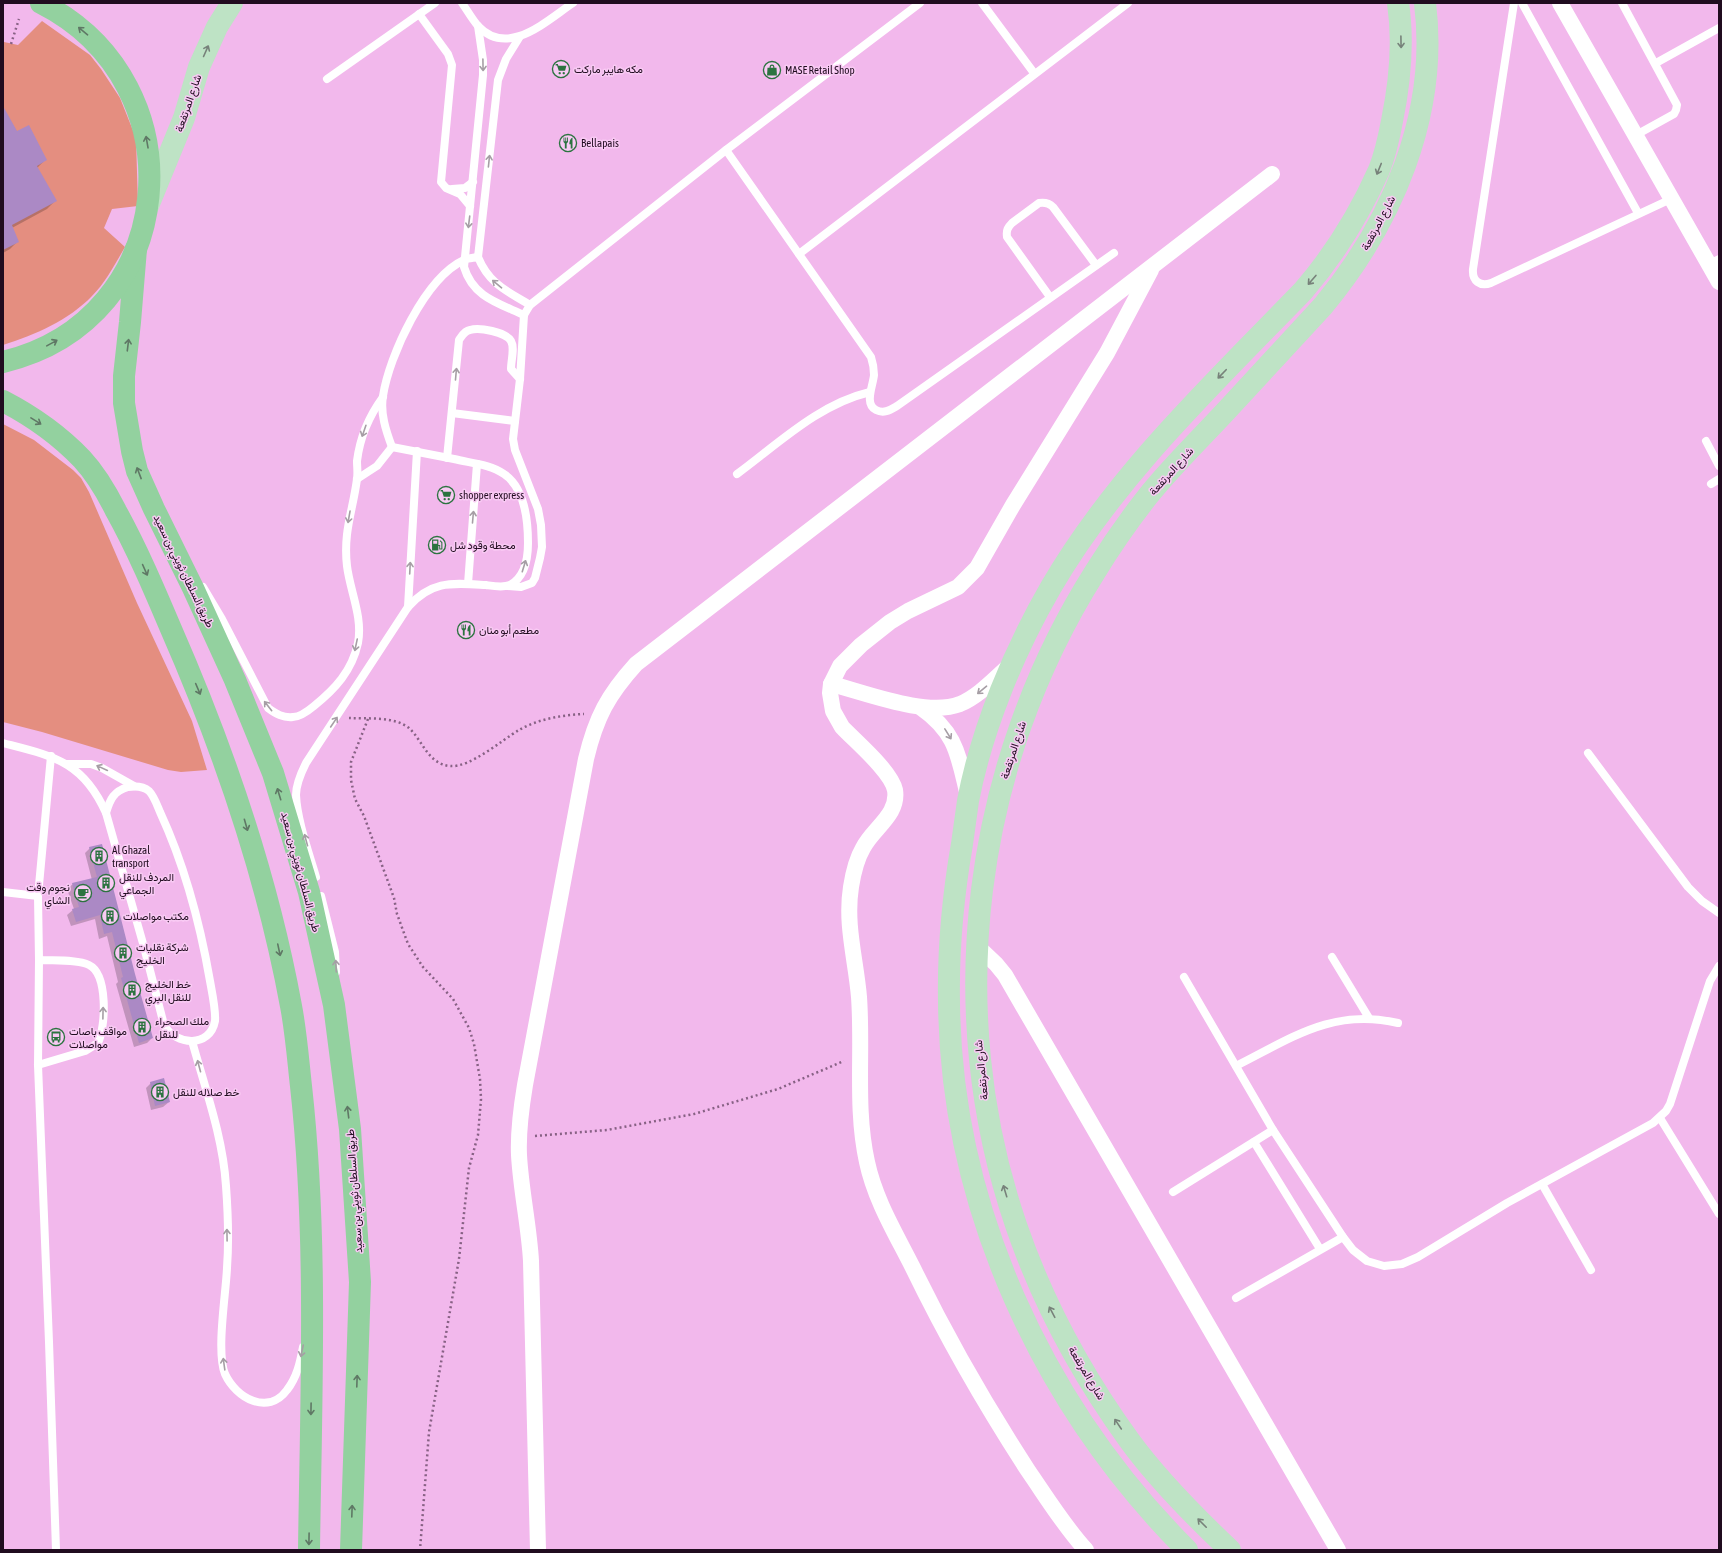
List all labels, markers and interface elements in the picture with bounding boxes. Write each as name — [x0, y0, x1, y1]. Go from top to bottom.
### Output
one-way arrow — [78, 27, 89, 36]
one-way arrow — [1397, 35, 1405, 48]
one-way arrow — [203, 46, 211, 58]
one-way arrow — [479, 58, 487, 71]
supermarket icon: مكه هايبر ماركت — [551, 59, 571, 79]
shop icon: MASE Retail Shop — [762, 60, 782, 80]
place label: مكه هايبر ماركت — [574, 63, 643, 76]
place label: MASE Retail Shop — [785, 64, 855, 76]
street label: شارع المرتفعة — [173, 72, 205, 134]
restaurant icon: Bellapais — [558, 133, 578, 153]
one-way arrow — [142, 136, 150, 149]
place label: Bellapais — [581, 137, 619, 149]
one-way arrow — [485, 155, 493, 168]
one-way arrow — [1374, 163, 1382, 175]
street label: شارع المرتفعة — [1359, 193, 1399, 253]
one-way arrow — [465, 215, 472, 228]
one-way arrow — [1307, 275, 1316, 285]
one-way arrow — [492, 280, 502, 289]
one-way arrow — [46, 339, 58, 347]
one-way arrow — [124, 339, 131, 352]
one-way arrow — [452, 368, 459, 381]
one-way arrow — [1218, 369, 1227, 379]
one-way arrow — [30, 417, 41, 425]
one-way arrow — [360, 424, 368, 436]
street label: شارع المرتفعة — [1146, 444, 1197, 499]
one-way arrow — [134, 467, 142, 479]
supermarket icon: shopper express — [436, 485, 456, 505]
place label: shopper express — [459, 489, 524, 501]
one-way arrow — [345, 510, 353, 523]
one-way arrow — [469, 511, 477, 524]
street label: طريق السلطان ثويني بن سعيد — [148, 513, 217, 631]
fuel station icon: محطة وقود شل — [427, 535, 447, 555]
place label: محطة وقود شل — [450, 539, 516, 552]
one-way arrow — [521, 560, 528, 573]
one-way arrow — [407, 562, 414, 575]
one-way arrow — [142, 564, 149, 576]
restaurant icon: مطعم أبو منان — [456, 620, 476, 640]
place label: مطعم أبو منان — [479, 624, 539, 638]
one-way arrow — [352, 639, 360, 652]
one-way arrow — [194, 683, 202, 695]
one-way arrow — [976, 686, 987, 695]
one-way arrow — [264, 700, 272, 711]
one-way arrow — [330, 716, 338, 727]
street label: شارع المرتفعة — [998, 719, 1030, 781]
one-way arrow — [944, 728, 952, 740]
one-way arrow — [97, 764, 109, 771]
one-way arrow — [275, 787, 282, 800]
street label: طريق السلطان ثويني بن سعيد — [275, 810, 323, 935]
one-way arrow — [243, 818, 250, 831]
one-way arrow — [302, 834, 309, 847]
place label: Al Ghazal transport — [112, 844, 150, 869]
building icon: Al Ghazal transport — [89, 846, 109, 866]
place label: المردف للنقل الجماعي — [119, 871, 174, 900]
building icon: المردف للنقل الجماعي — [96, 873, 116, 893]
place label: نجوم وقت الشاي — [26, 881, 70, 910]
cafe icon: نجوم وقت الشاي — [73, 883, 93, 903]
building icon: مكتب مواصلات — [100, 906, 120, 926]
place label: مكتب مواصلات — [123, 910, 189, 923]
place label: شركة نقليات الخليج — [136, 941, 189, 968]
building icon: شركة نقليات الخليج — [113, 943, 133, 963]
one-way arrow — [276, 944, 284, 957]
one-way arrow — [332, 960, 340, 973]
place label: خط الخليج للنقل البري — [145, 978, 191, 1007]
building icon: خط الخليج للنقل البري — [122, 980, 142, 1000]
one-way arrow — [99, 1007, 107, 1020]
place label: ملك الصحراء للنقل — [155, 1015, 209, 1041]
building icon: ملك الصحراء للنقل — [132, 1017, 152, 1037]
place label: مواقف باصات مواصلات — [69, 1025, 127, 1051]
bus stop icon: مواقف باصات مواصلات — [46, 1027, 66, 1047]
street label: شارع المرتفعة — [972, 1039, 992, 1100]
one-way arrow — [195, 1060, 202, 1073]
building icon: خط صلاله للنقل — [150, 1082, 170, 1102]
place label: خط صلاله للنقل — [173, 1086, 240, 1099]
one-way arrow — [344, 1106, 352, 1119]
street label: طريق السلطان ثويني بن سعيد — [344, 1128, 368, 1253]
one-way arrow — [1001, 1185, 1008, 1198]
one-way arrow — [223, 1229, 231, 1242]
one-way arrow — [1048, 1306, 1056, 1318]
street label: شارع المرتفعة — [1065, 1344, 1108, 1403]
one-way arrow — [298, 1345, 306, 1358]
one-way arrow — [219, 1358, 227, 1371]
one-way arrow — [353, 1375, 361, 1388]
one-way arrow — [307, 1402, 315, 1415]
one-way arrow — [1114, 1419, 1122, 1430]
one-way arrow — [349, 1505, 356, 1518]
one-way arrow — [1197, 1518, 1207, 1528]
one-way arrow — [305, 1532, 313, 1545]

